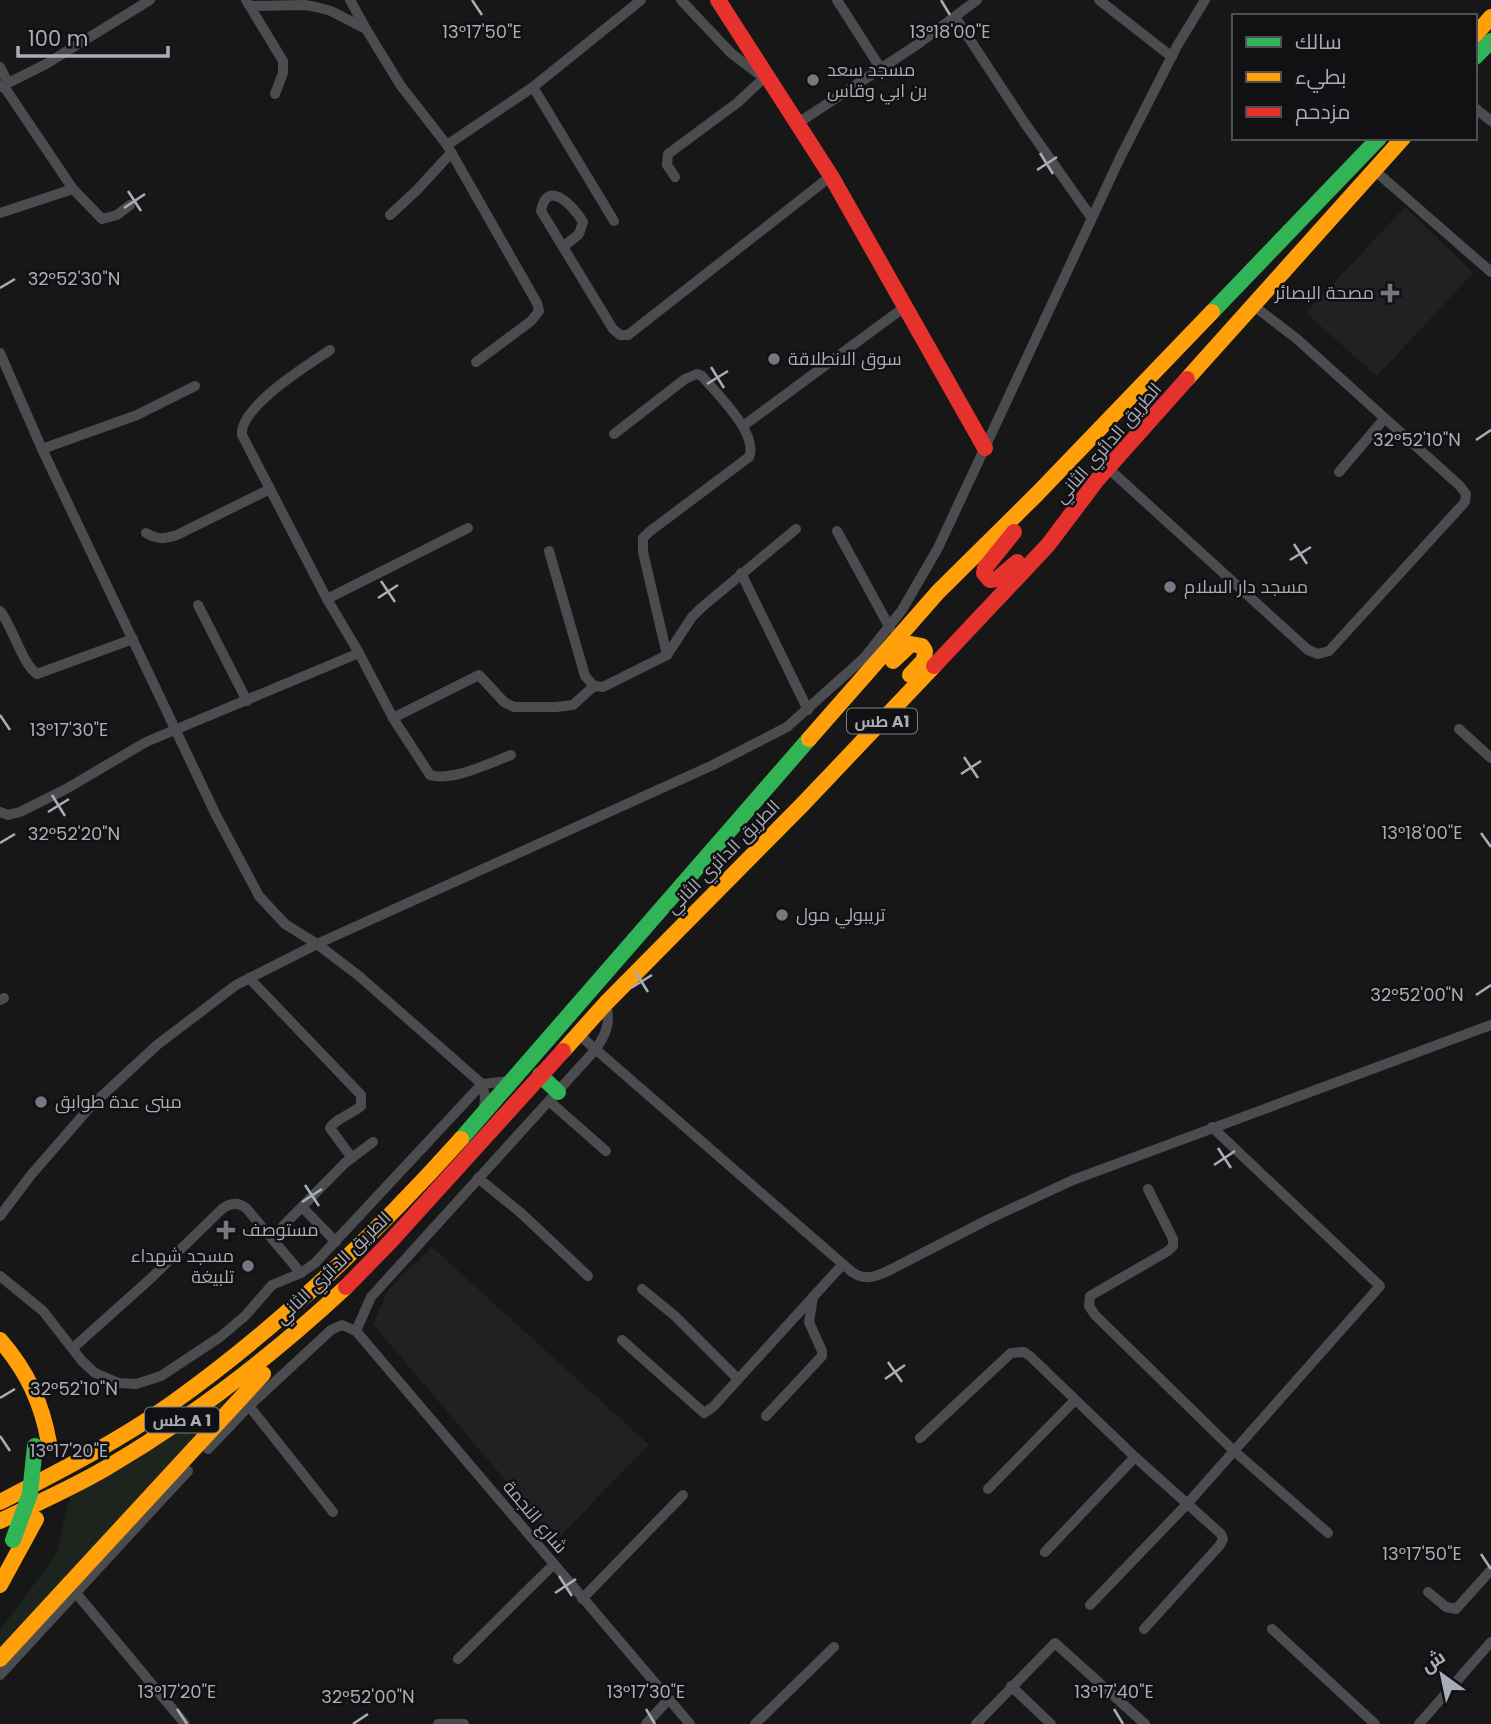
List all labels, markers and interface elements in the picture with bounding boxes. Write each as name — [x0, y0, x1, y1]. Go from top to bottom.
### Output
scale bar — [18, 14, 168, 58]
legend — [1232, 14, 1477, 140]
text: 13°17'50"E — [442, 19, 522, 44]
text: 13°18'00"E — [910, 19, 990, 44]
text: 100 m — [28, 24, 88, 53]
text: سالك — [1295, 27, 1342, 56]
place label: مسجد سعد بن ابي وقاس — [827, 57, 927, 105]
text: بطيء — [1295, 62, 1346, 93]
marker: مسجد سعد بن ابي وقاس — [805, 72, 821, 88]
text: مزدحم — [1295, 97, 1350, 126]
text: 32°52'30"N — [28, 266, 120, 291]
place label: مصحة البصائر — [1274, 280, 1374, 305]
marker: مصحة البصائر — [1380, 283, 1400, 303]
place label: سوق الانطلاقة — [788, 346, 902, 371]
marker: سوق الانطلاقة — [766, 351, 782, 367]
street label: الطريق الدائري الثاني — [1048, 377, 1169, 510]
text: 32°52'10"N — [1373, 427, 1461, 452]
place label: مسجد دار السلام — [1184, 574, 1308, 599]
marker: مسجد دار السلام — [1162, 579, 1178, 595]
road number: طس A1 — [847, 708, 917, 734]
text: 13°17'30"E — [30, 717, 108, 742]
street label: الطريق الدائري الثاني — [660, 794, 787, 921]
text: 13°18'00"E — [1382, 820, 1462, 845]
text: 32°52'20"N — [28, 821, 120, 846]
place label: تريبولي مول — [796, 902, 885, 929]
marker: تريبولي مول — [774, 907, 790, 923]
text: 32°52'00"N — [1370, 982, 1464, 1007]
place label: مبنى عدة طوابق — [55, 1089, 182, 1114]
marker: مبنى عدة طوابق — [33, 1094, 49, 1110]
street label: الطريق الدائري الثاني — [269, 1206, 398, 1331]
place label: مستوصف — [242, 1217, 318, 1242]
marker: مستوصف — [216, 1220, 236, 1240]
place label: مسجد شهداء تلبيغة — [131, 1243, 234, 1289]
marker: مسجد شهداء تلبيغة — [240, 1258, 256, 1274]
text: 32°52'10"N — [30, 1376, 118, 1401]
road number: طس A 1 — [145, 1408, 219, 1432]
text: 13°17'20"E — [30, 1438, 108, 1463]
street label: شارع النجمة — [497, 1475, 573, 1558]
text: 13°17'50"E — [1382, 1541, 1462, 1566]
north arrow — [1407, 1640, 1477, 1710]
text: ش — [1415, 1643, 1451, 1679]
text: 13°17'20"E — [138, 1679, 216, 1704]
text: 13°17'30"E — [607, 1679, 685, 1704]
text: 13°17'40"E — [1074, 1679, 1154, 1704]
text: 32°52'00"N — [321, 1684, 415, 1709]

